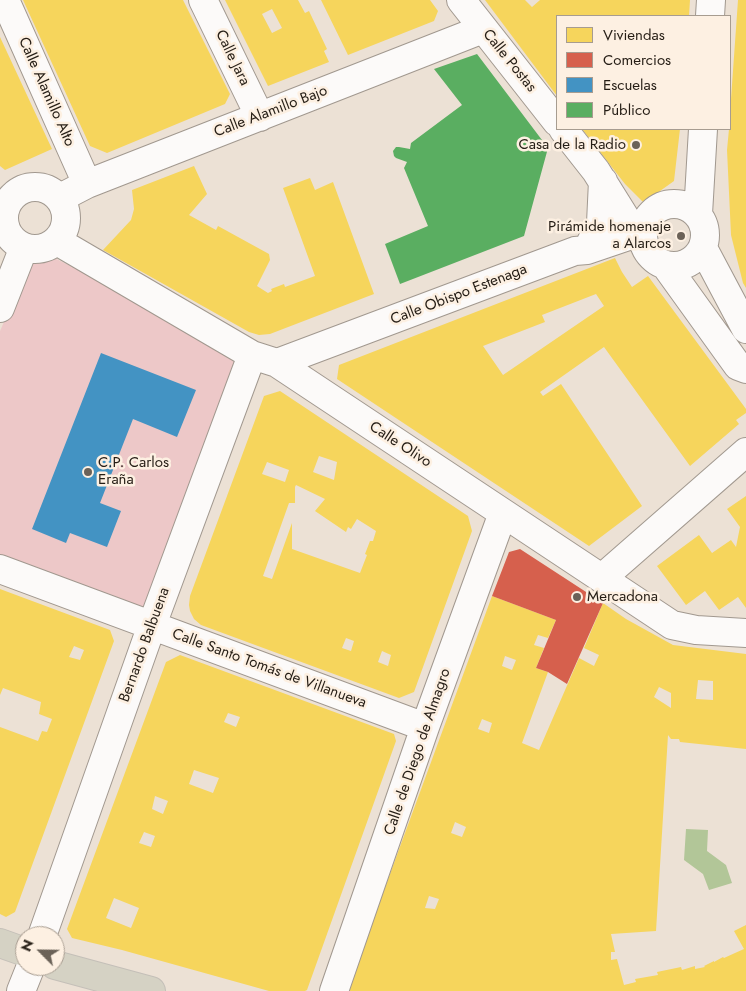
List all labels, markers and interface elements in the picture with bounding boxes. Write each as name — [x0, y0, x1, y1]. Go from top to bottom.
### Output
legend — [556, 15, 731, 130]
text: Viviendas — [603, 24, 665, 46]
street label: Calle Postas — [478, 26, 540, 96]
street label: Calle Jara — [211, 27, 253, 89]
street label: Calle Alamillo Alto — [14, 35, 78, 149]
text: Comercios — [603, 49, 671, 71]
text: Escuelas — [603, 74, 657, 96]
street label: Calle Alamillo Bajo — [212, 82, 330, 142]
text: Público — [603, 99, 650, 121]
place label: Casa de la Radio — [519, 136, 626, 154]
marker: Casa de la Radio — [630, 139, 642, 151]
place label: Pirámide homenaje a Alarcos — [548, 218, 671, 253]
marker: Pirámide homenaje a Alarcos — [675, 230, 687, 242]
street label: Calle Obispo Estenaga — [388, 261, 530, 329]
street label: Calle Olivo — [366, 418, 434, 472]
place label: C.P. Carlos Eraña — [98, 454, 169, 489]
marker: C.P. Carlos Eraña — [82, 466, 94, 478]
street label: Bernardo Balbuena — [116, 585, 174, 705]
place label: Mercadona — [587, 588, 658, 606]
marker: Mercadona — [571, 591, 583, 603]
street label: Calle Santo Tomás de Villanueva — [170, 625, 368, 713]
street label: Calle de Diego de Almagro — [381, 666, 455, 838]
north arrow — [15, 926, 65, 976]
text: N — [16, 937, 38, 955]

